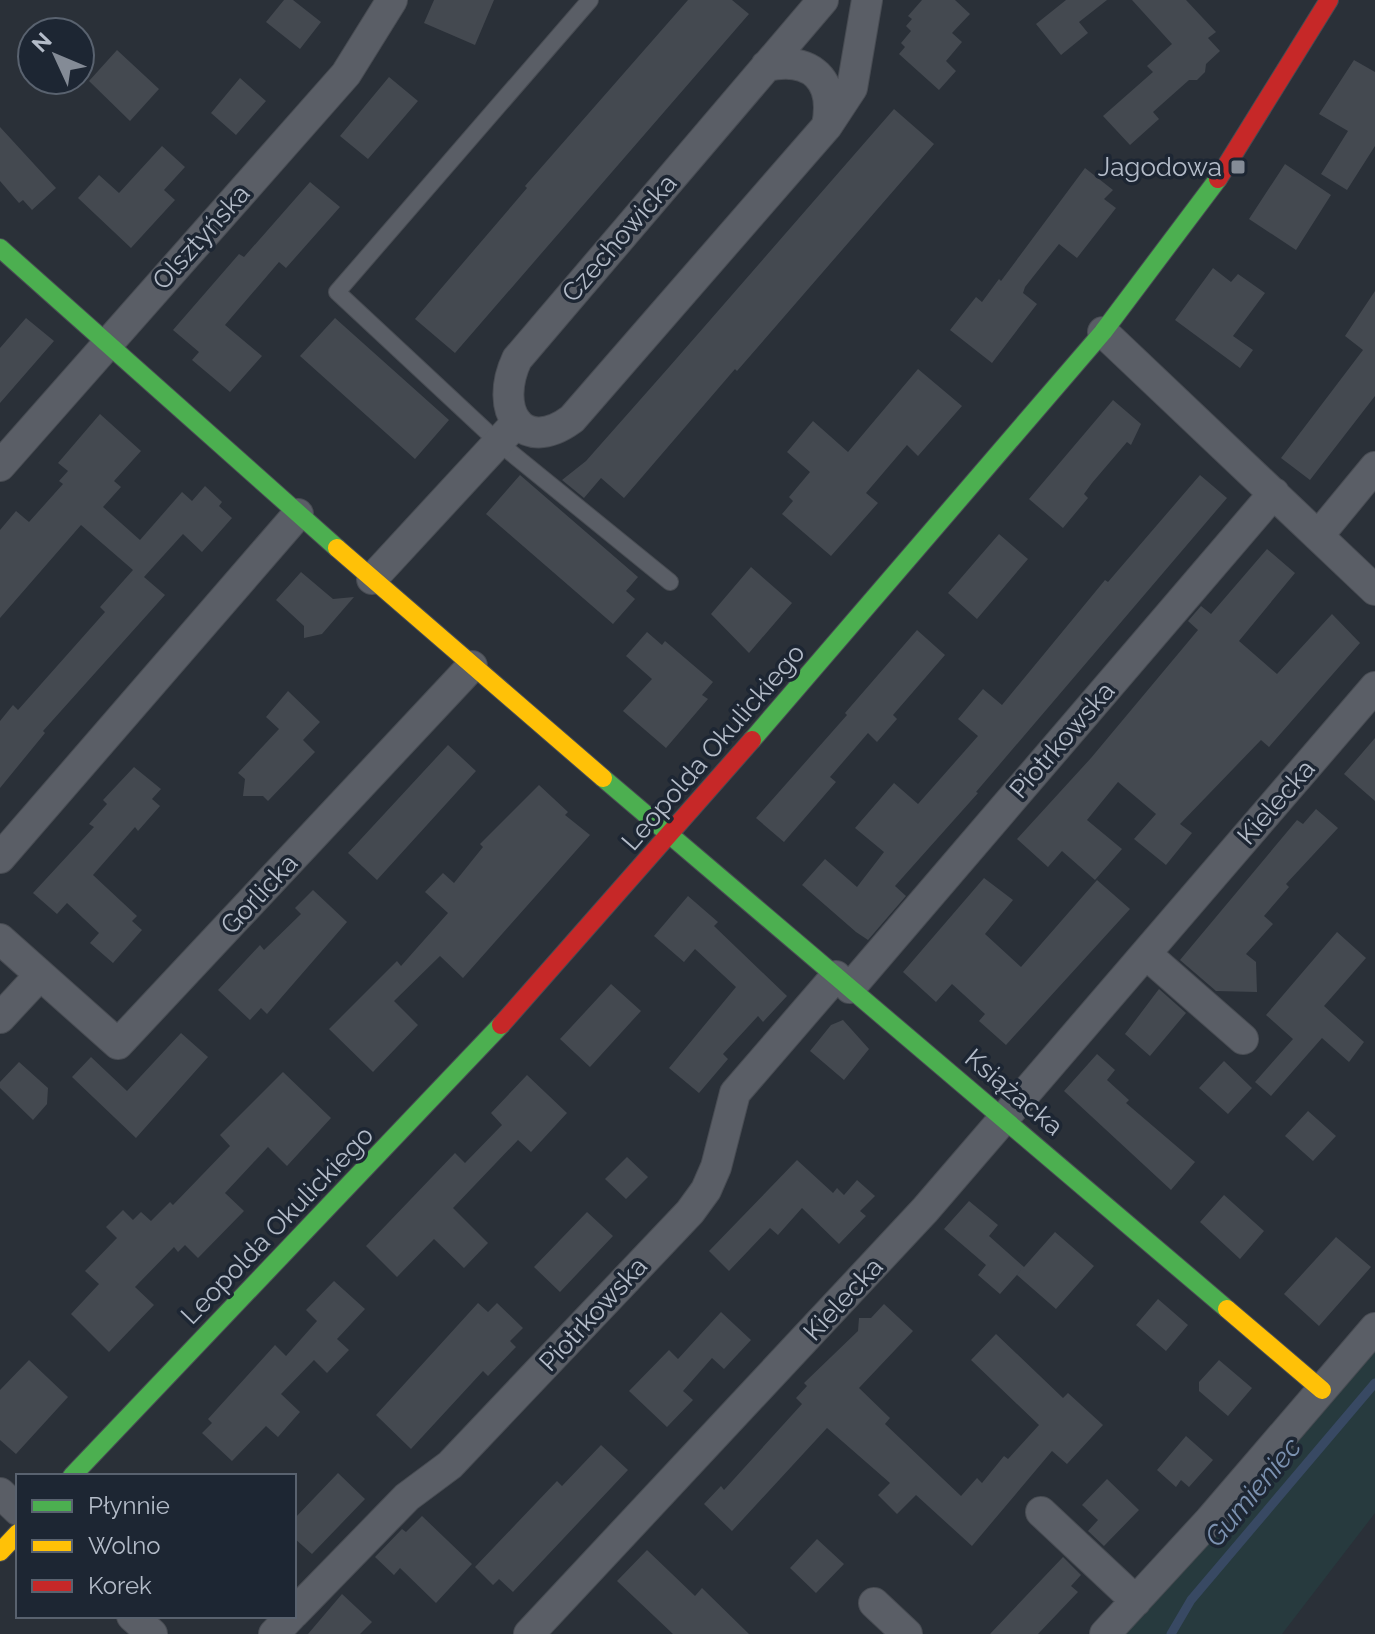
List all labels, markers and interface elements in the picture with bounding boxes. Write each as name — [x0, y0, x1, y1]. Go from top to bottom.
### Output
north arrow — [16, 16, 96, 96]
text: N — [26, 27, 57, 57]
place label: Jagodowa — [1098, 152, 1222, 182]
marker: Jagodowa — [1229, 158, 1247, 176]
street label: Czechowicka — [556, 168, 682, 308]
street label: Olsztyńska — [146, 179, 256, 295]
street label: Leopolda Okulickiego — [615, 638, 811, 856]
street label: Piotrkowska — [1003, 676, 1121, 804]
street label: Kielecka — [1231, 754, 1321, 850]
street label: Gorlicka — [215, 848, 303, 940]
street label: Książacka — [959, 1043, 1069, 1141]
street label: Leopolda Okulickiego — [175, 1120, 379, 1330]
street label: Piotrkowska — [533, 1251, 653, 1377]
street label: Kielecka — [797, 1251, 889, 1347]
water label: Gumieniec — [1198, 1431, 1308, 1553]
legend — [16, 1474, 296, 1618]
text: Płynnie — [88, 1491, 170, 1520]
text: Wolno — [88, 1531, 161, 1560]
text: Korek — [88, 1571, 152, 1600]

